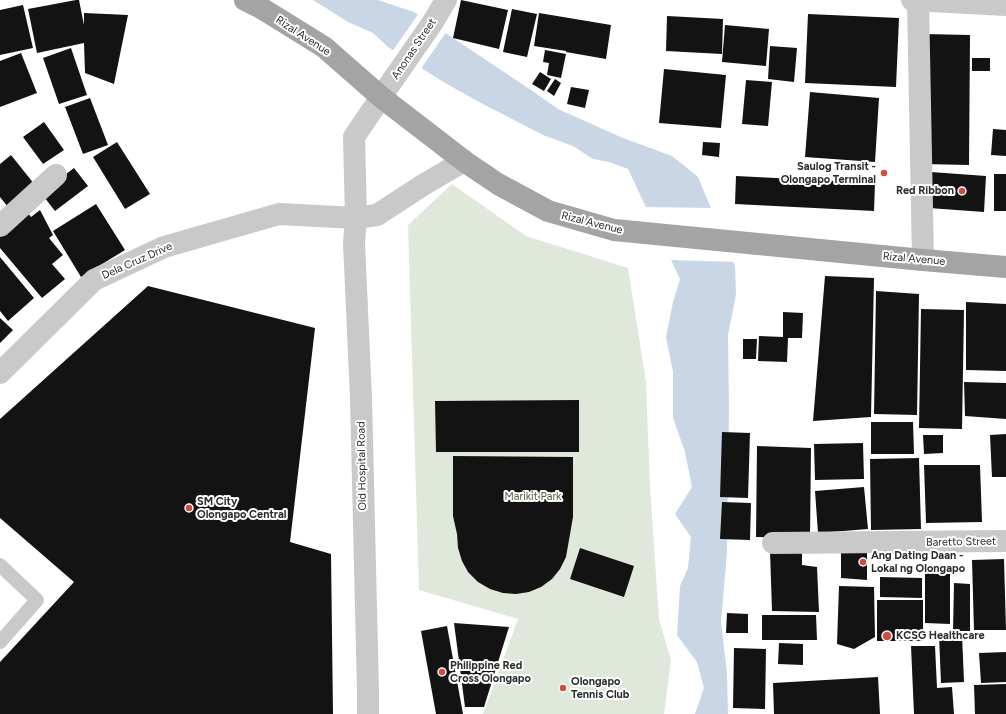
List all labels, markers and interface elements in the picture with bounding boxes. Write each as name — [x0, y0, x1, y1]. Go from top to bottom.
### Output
street label: Rizal Avenue — [273, 13, 333, 59]
street label: Anonas Street — [389, 16, 439, 82]
place label: Saulog Transit - Olongapo Terminal — [781, 160, 876, 186]
marker: Saulog Transit - Olongapo Terminal — [879, 168, 889, 178]
place label: Red Ribbon — [896, 184, 954, 198]
marker: Red Ribbon — [957, 186, 967, 196]
street label: Rizal Avenue — [560, 209, 624, 237]
street label: Dela Cruz Drive — [100, 240, 174, 282]
street label: Rizal Avenue — [882, 250, 946, 268]
street label: Old Hospital Road — [355, 421, 369, 511]
park label: Marikit Park — [505, 490, 561, 504]
place label: SM City Olongapo Central — [197, 495, 287, 521]
marker: SM City Olongapo Central — [184, 503, 194, 513]
street label: Baretto Street — [926, 535, 996, 549]
place label: Ang Dating Daan - Lokal ng Olongapo — [871, 549, 965, 575]
marker: Ang Dating Daan - Lokal ng Olongapo — [858, 557, 868, 567]
place label: KCSG Healthcare — [896, 629, 985, 643]
marker: KCSG Healthcare — [881, 630, 893, 642]
place label: Philippine Red Cross Olongapo — [450, 659, 531, 685]
marker: Philippine Red Cross Olongapo — [437, 667, 447, 677]
place label: Olongapo Tennis Club — [571, 675, 629, 701]
marker: Olongapo Tennis Club — [558, 683, 568, 693]

